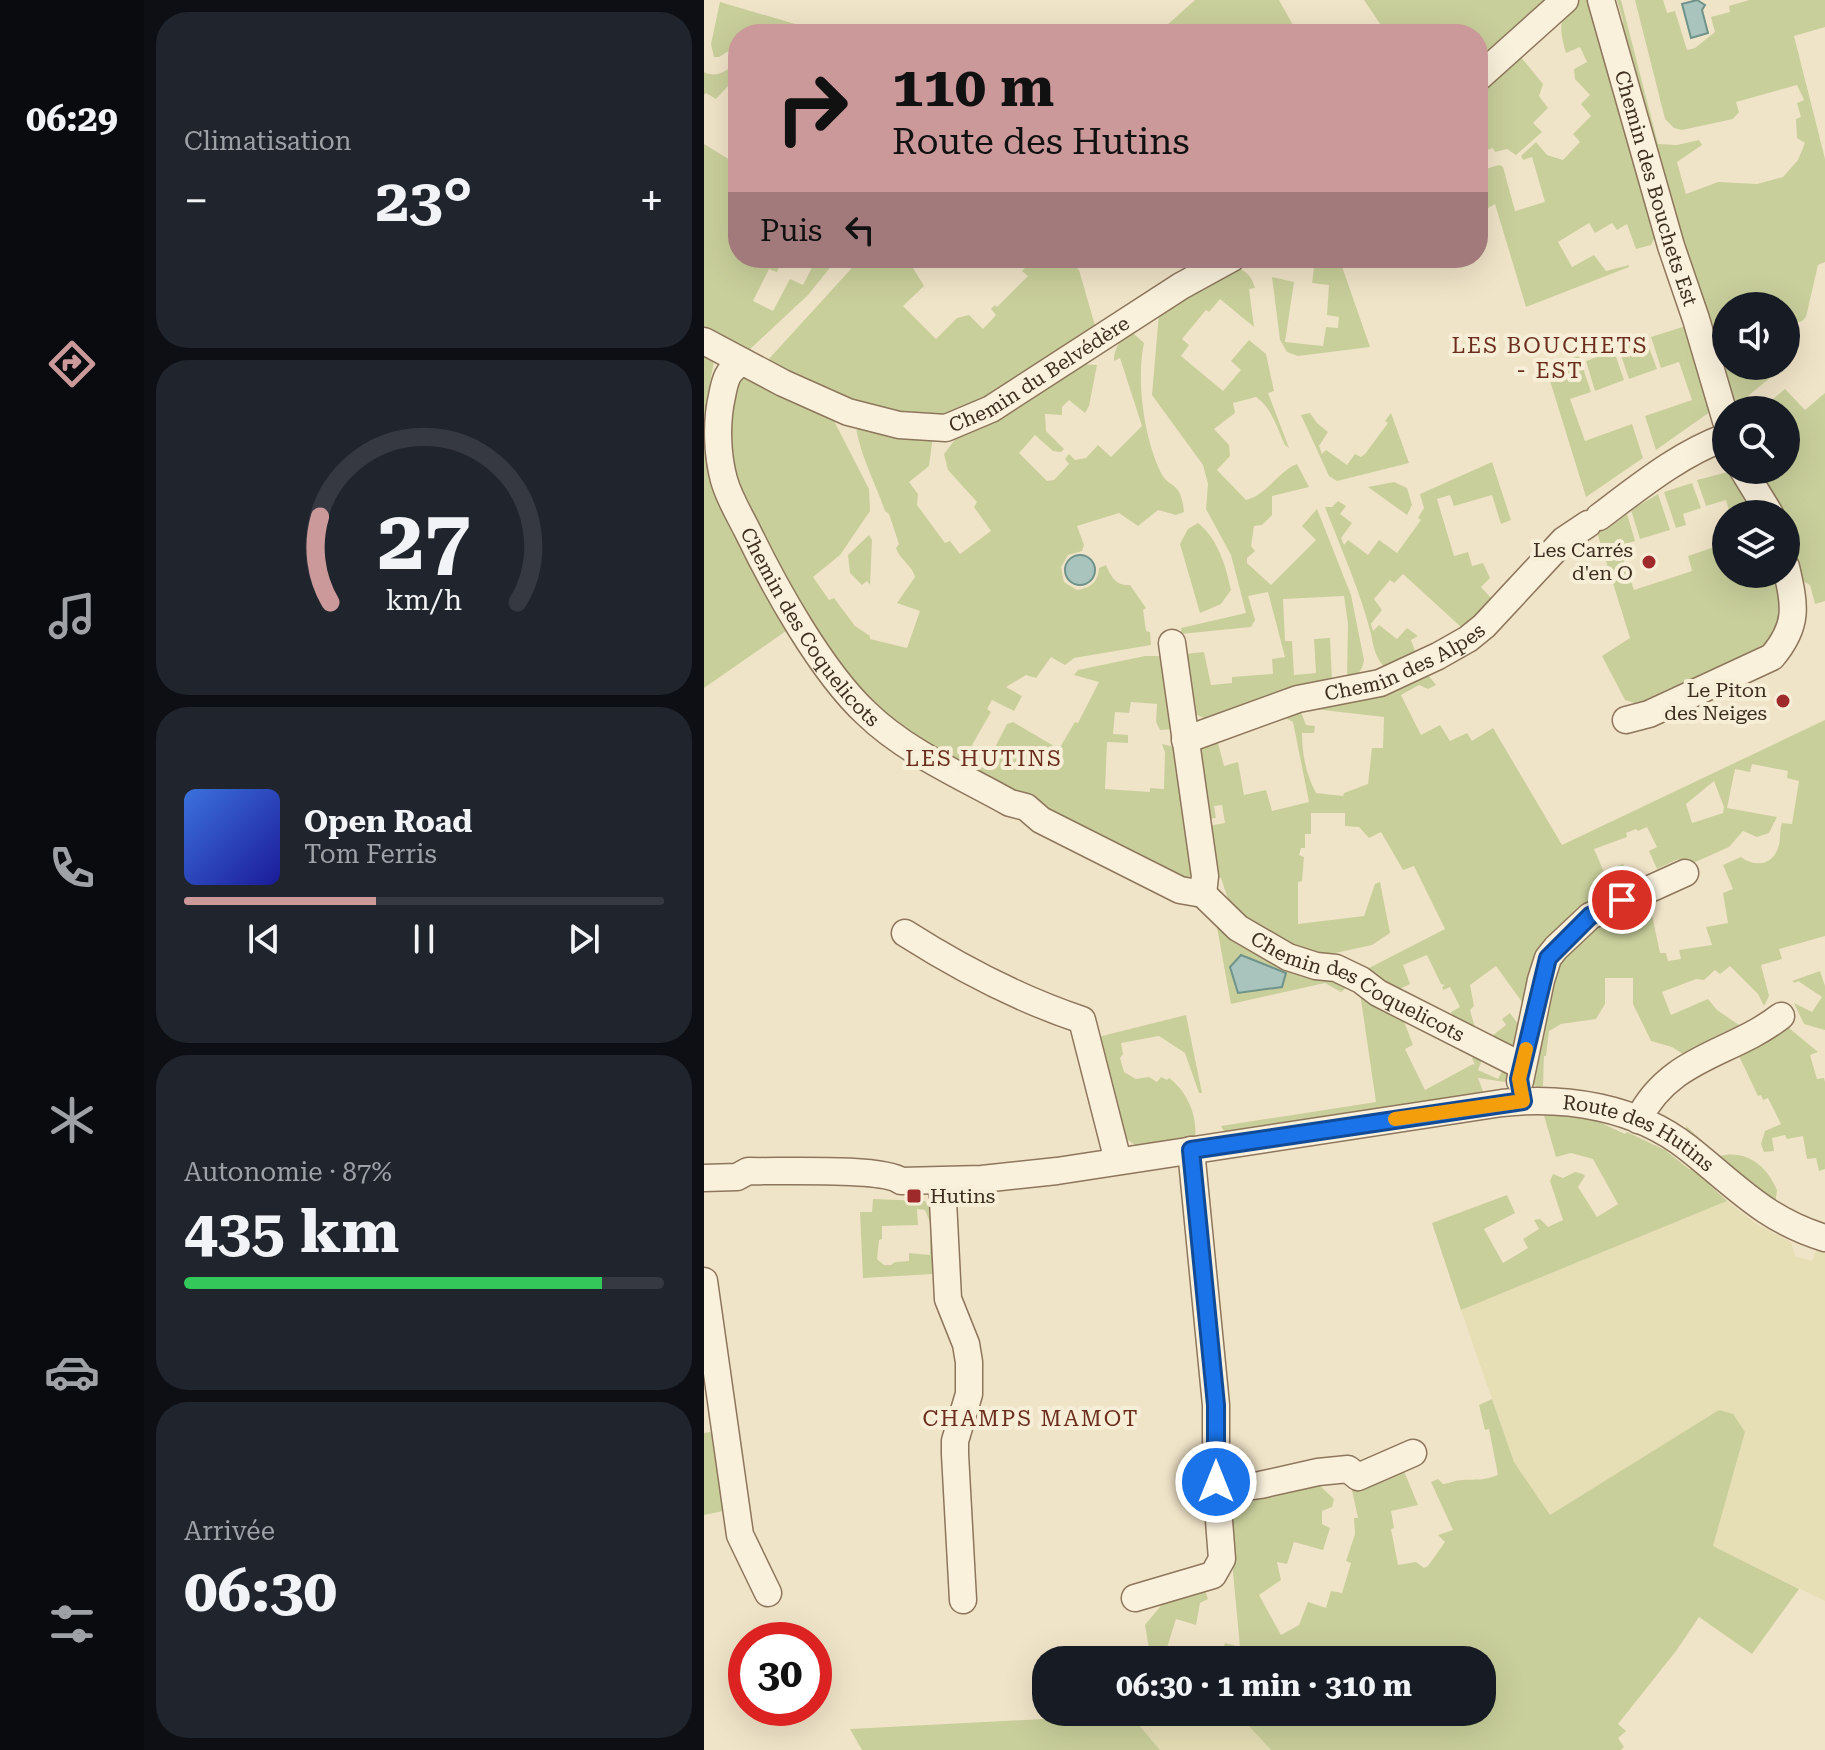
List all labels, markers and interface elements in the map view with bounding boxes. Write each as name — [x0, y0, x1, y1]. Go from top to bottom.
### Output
text: 110 m — [892, 54, 1054, 120]
icon: right — [760, 56, 864, 160]
street label: Chemin des Bouchets Est — [1610, 68, 1703, 310]
text: 06:29 — [26, 98, 118, 140]
text: Route des Hutins — [892, 121, 1190, 163]
text: Climatisation — [184, 126, 351, 156]
text: 23° — [375, 165, 473, 236]
text: − — [184, 175, 209, 227]
text: + — [639, 175, 664, 227]
icon: left — [838, 208, 882, 252]
text: Puis — [760, 213, 822, 248]
map controls — [1712, 292, 1800, 588]
button: sound — [1712, 292, 1800, 380]
street label: Chemin du Belvédère — [945, 311, 1134, 437]
district label: LES BOUCHETS - EST — [1451, 333, 1649, 383]
icon: directions — [44, 336, 100, 392]
button: search — [1712, 396, 1800, 484]
text: 27 — [377, 492, 471, 589]
button: layers — [1712, 500, 1800, 588]
street label: Chemin des Coquelicots — [736, 523, 885, 732]
place label: Les Carrés d'en O — [1533, 538, 1633, 585]
marker: Les Carrés d'en O — [1640, 553, 1658, 571]
text: km/h — [386, 584, 462, 618]
icon: music — [44, 588, 100, 644]
street label: Chemin des Alpes — [1322, 618, 1490, 706]
place label: Le Piton des Neiges — [1664, 678, 1767, 725]
marker: Le Piton des Neiges — [1774, 692, 1792, 710]
district label: LES HUTINS — [905, 746, 1063, 771]
text: Open Road — [304, 804, 472, 839]
text: Tom Ferris — [304, 839, 437, 869]
icon: phone — [44, 840, 100, 896]
pin — [1588, 866, 1656, 934]
icon: arrive — [1600, 878, 1644, 922]
icon: previous — [242, 917, 286, 961]
icon: pause — [402, 917, 446, 961]
icon: next — [562, 917, 606, 961]
street label: Chemin des Coquelicots — [1247, 926, 1469, 1047]
street label: Route des Hutins — [1562, 1090, 1719, 1176]
icon: climate — [44, 1092, 100, 1148]
text: Autonomie · 87% — [184, 1157, 392, 1187]
place label: Hutins — [930, 1184, 995, 1208]
marker: Hutins — [905, 1187, 923, 1205]
text: 435 km — [184, 1196, 399, 1267]
icon: car — [44, 1344, 100, 1400]
district label: CHAMPS MAMOT — [922, 1406, 1140, 1431]
position arrow — [1174, 1440, 1258, 1524]
text: Arrivée — [184, 1516, 275, 1546]
text: 06:30 — [184, 1555, 337, 1626]
icon: filters — [44, 1596, 100, 1652]
speed limit sign: 30 — [728, 1622, 832, 1726]
text: 06:30 · 1 min · 310 m — [1116, 1668, 1412, 1703]

